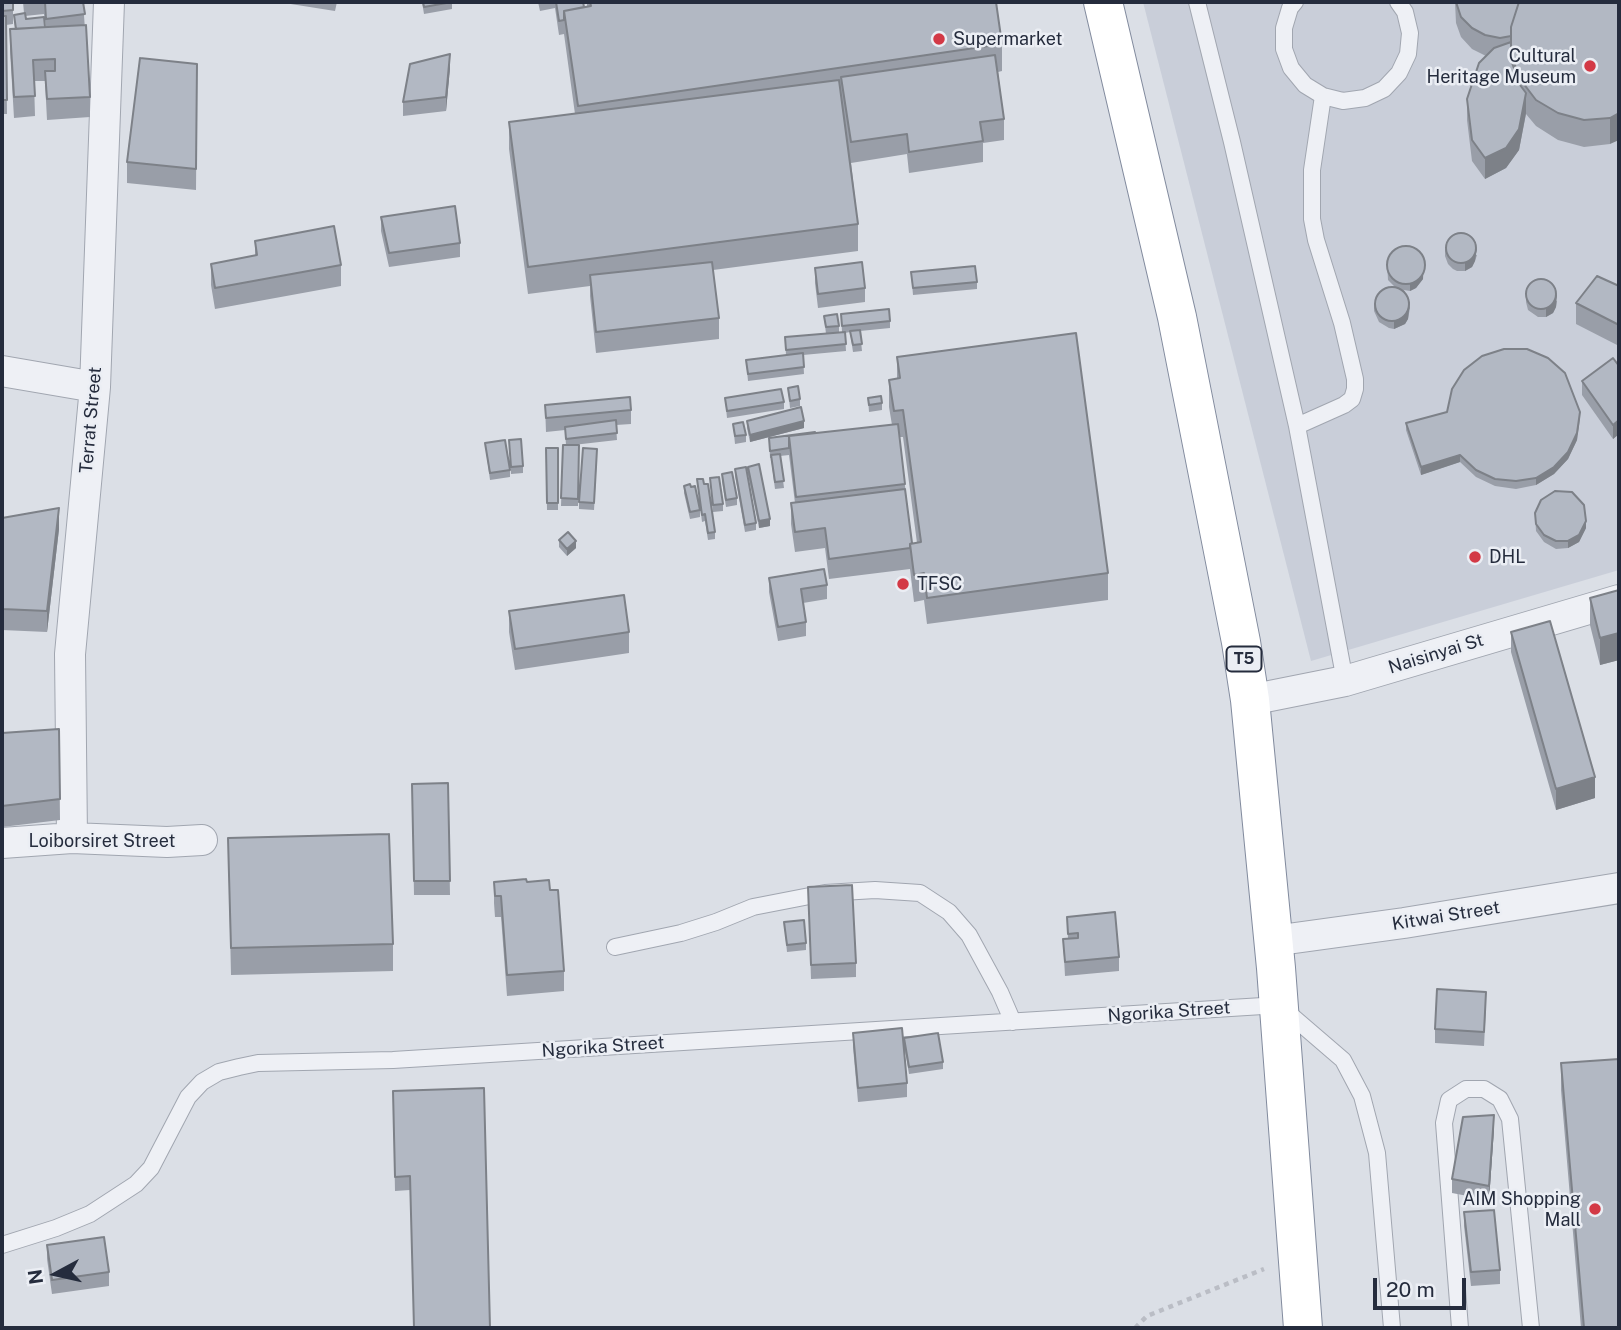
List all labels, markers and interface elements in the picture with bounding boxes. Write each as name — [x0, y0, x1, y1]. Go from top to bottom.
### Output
place label: Supermarket — [953, 28, 1063, 50]
marker: Supermarket — [931, 31, 947, 47]
place label: Cultural Heritage Museum — [1426, 45, 1576, 88]
marker: Cultural Heritage Museum — [1582, 58, 1598, 74]
street label: Terrat Street — [76, 366, 106, 474]
place label: DHL — [1489, 546, 1526, 568]
marker: DHL — [1467, 549, 1483, 565]
place label: TFSC — [917, 573, 962, 595]
marker: TFSC — [895, 576, 911, 592]
street label: Naisinyai St — [1386, 629, 1486, 679]
road number: T5 — [1226, 646, 1262, 672]
street label: Loiborsiret Street — [29, 830, 175, 852]
street label: Kitwai Street — [1391, 897, 1501, 935]
street label: Ngorika Street — [1107, 997, 1231, 1027]
street label: Ngorika Street — [541, 1032, 665, 1062]
place label: AIM Shopping Mall — [1463, 1188, 1581, 1230]
marker: AIM Shopping Mall — [1587, 1201, 1603, 1217]
north arrow — [21, 1239, 91, 1309]
scale bar — [1376, 1264, 1469, 1308]
text: N — [23, 1268, 47, 1286]
text: 20 m — [1386, 1277, 1435, 1302]

